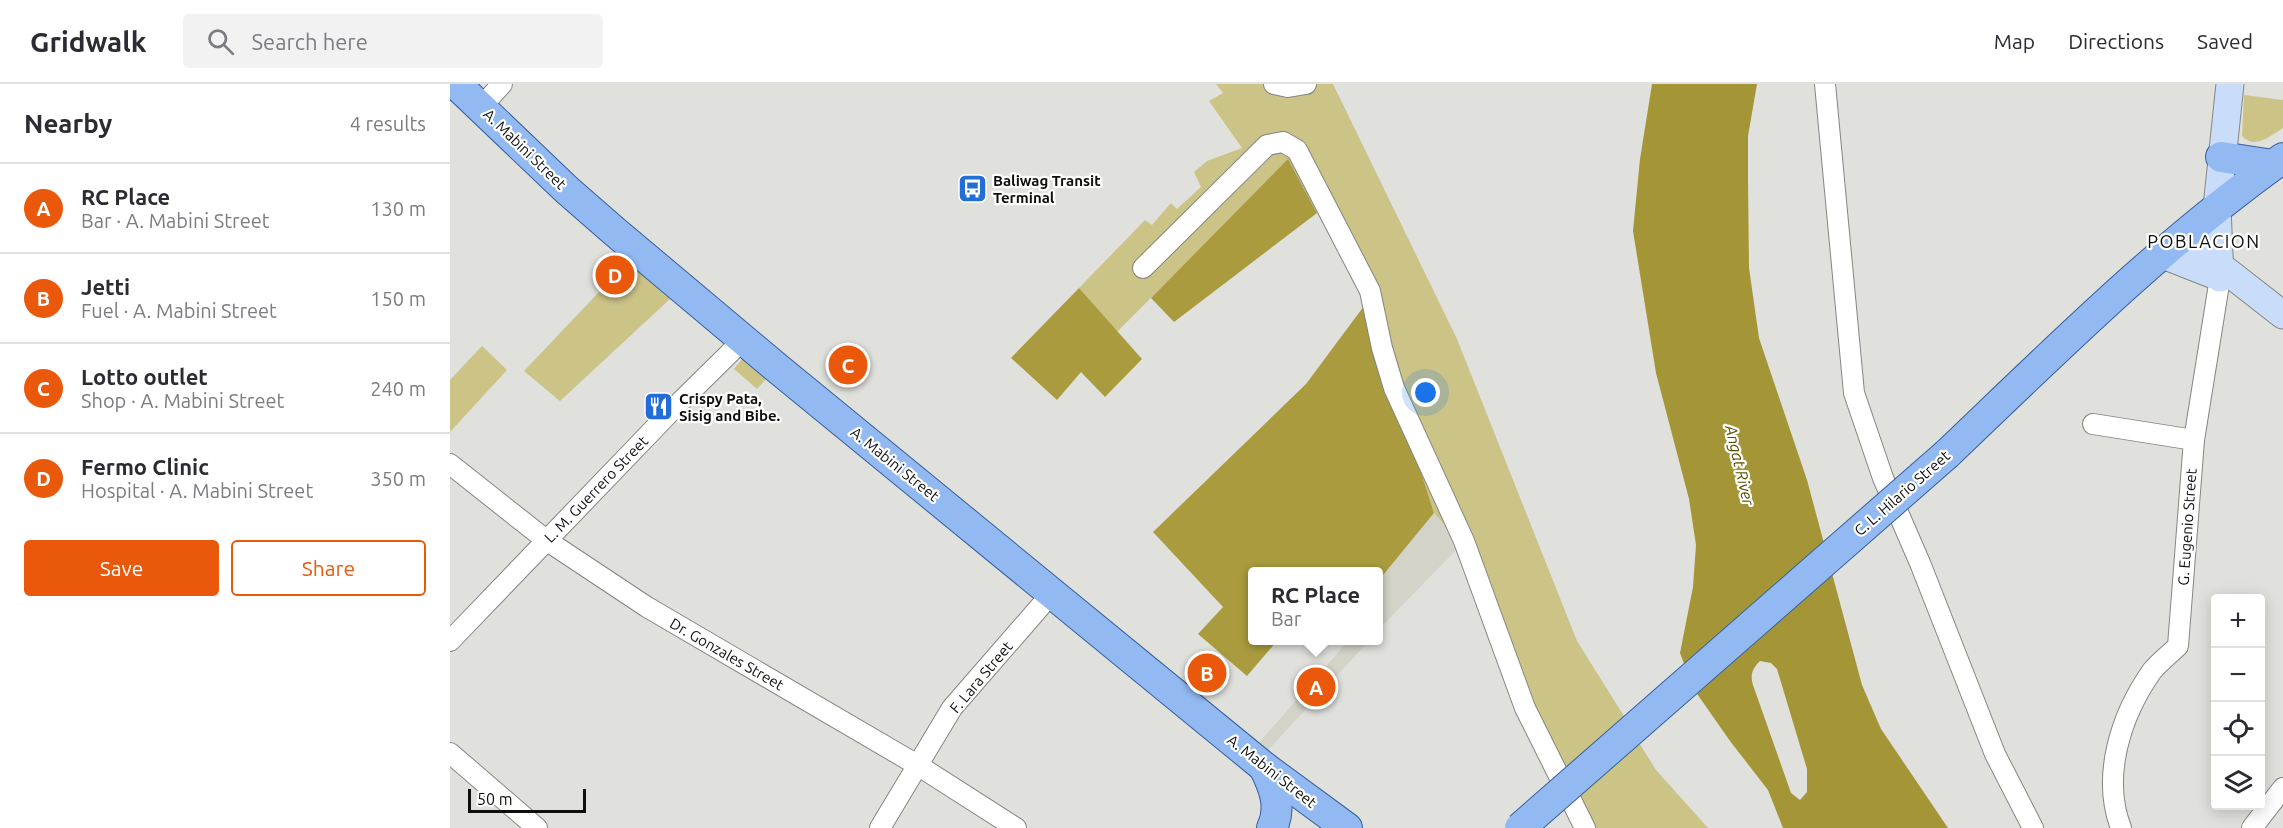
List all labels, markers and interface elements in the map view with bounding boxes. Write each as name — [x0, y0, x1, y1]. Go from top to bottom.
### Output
search box — [183, 14, 603, 68]
icon: search — [204, 25, 237, 58]
text: Gridwalk — [30, 26, 147, 57]
text: Search here — [252, 29, 368, 54]
text: Map — [1994, 29, 2035, 53]
text: Directions — [2068, 29, 2164, 53]
text: Saved — [2197, 29, 2253, 53]
street label: A. Mabini Street — [480, 105, 570, 193]
text: Nearby — [24, 109, 112, 138]
text: 4 results — [350, 112, 426, 135]
place label: Baliwag Transit Terminal — [993, 172, 1101, 206]
bus stop icon: Baliwag Transit Terminal — [956, 173, 988, 205]
text: RC Place — [81, 184, 170, 209]
text: A — [36, 197, 51, 220]
text: 130 m — [370, 197, 426, 220]
text: Bar · A. Mabini Street — [81, 209, 270, 232]
district label: POBLACION — [2147, 231, 2261, 251]
pin: D — [596, 252, 634, 297]
text: Jetti — [81, 274, 130, 299]
text: B — [37, 287, 50, 310]
text: 150 m — [370, 287, 426, 310]
text: Fuel · A. Mabini Street — [81, 299, 277, 322]
pin: C — [828, 342, 868, 388]
text: Lotto outlet — [81, 364, 208, 389]
text: C — [37, 377, 50, 400]
text: 240 m — [370, 377, 426, 400]
your location — [1411, 378, 1440, 407]
text: Shop · A. Mabini Street — [81, 389, 284, 412]
place label: Crispy Pata, Sisig and Bibe. — [679, 390, 781, 424]
restaurant icon: Crispy Pata, Sisig and Bibe. — [642, 391, 674, 423]
water label: Angat River — [1722, 422, 1758, 508]
street label: A. Mabini Street — [848, 423, 942, 505]
street label: L. M. Guerrero Street — [541, 432, 651, 546]
street label: C. L. Hilario Street — [1851, 447, 1953, 539]
text: Fermo Clinic — [81, 454, 209, 479]
text: D — [36, 467, 51, 490]
text: 350 m — [370, 467, 426, 490]
street label: G. Eugenio Street — [2174, 468, 2200, 586]
text: Hospital · A. Mabini Street — [81, 479, 313, 502]
button: Save — [24, 540, 219, 596]
button: Share — [231, 540, 426, 596]
popup — [1248, 567, 1383, 645]
text: RC Place — [1271, 582, 1360, 607]
map controls — [2211, 594, 2265, 810]
button: + — [2211, 594, 2265, 648]
text: Bar — [1271, 607, 1301, 630]
street label: Dr. Gonzales Street — [667, 614, 787, 694]
street label: F. Lara Street — [946, 638, 1016, 716]
button: − — [2211, 648, 2265, 702]
pin: B — [1188, 650, 1227, 696]
pin: A — [1296, 664, 1336, 710]
button: locate — [2211, 702, 2265, 756]
street label: A. Mabini Street — [1224, 731, 1320, 811]
button: layers — [2211, 756, 2265, 810]
scale bar — [468, 786, 586, 814]
text: 50 m — [477, 790, 513, 808]

